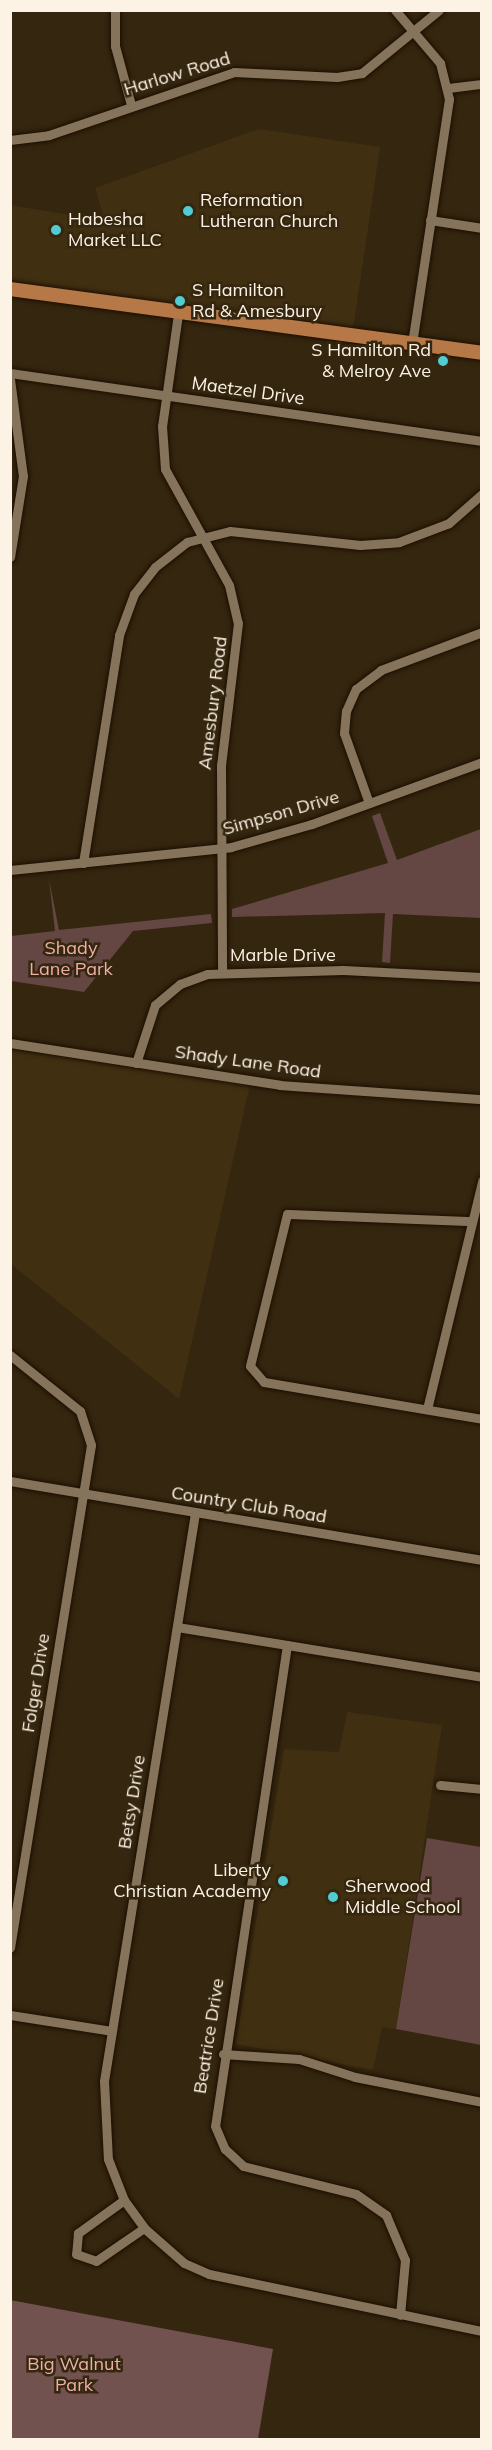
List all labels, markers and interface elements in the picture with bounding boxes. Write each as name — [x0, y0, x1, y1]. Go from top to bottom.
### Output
street label: Harlow Road — [121, 48, 233, 100]
place label: Reformation Lutheran Church — [200, 190, 338, 232]
marker: Reformation Lutheran Church — [181, 204, 195, 218]
place label: Habesha Market LLC — [68, 209, 162, 252]
marker: Habesha Market LLC — [49, 223, 63, 237]
place label: S Hamilton Rd & Amesbury — [192, 280, 322, 322]
marker: S Hamilton Rd & Amesbury — [173, 294, 187, 308]
place label: S Hamilton Rd & Melroy Ave — [311, 340, 431, 382]
marker: S Hamilton Rd & Melroy Ave — [436, 354, 450, 368]
street label: Maetzel Drive — [190, 372, 306, 410]
street label: Amesbury Road — [194, 635, 232, 771]
street label: Simpson Drive — [220, 786, 342, 840]
park label: Shady Lane Park — [29, 938, 113, 980]
street label: Marble Drive — [230, 944, 336, 966]
street label: Shady Lane Road — [174, 1041, 322, 1083]
street label: Country Club Road — [170, 1482, 328, 1528]
street label: Folger Drive — [18, 1632, 54, 1734]
street label: Betsy Drive — [114, 1753, 150, 1851]
place label: Liberty Christian Academy — [113, 1860, 271, 1902]
marker: Liberty Christian Academy — [276, 1874, 290, 1888]
place label: Sherwood Middle School — [345, 1876, 461, 1918]
marker: Sherwood Middle School — [326, 1890, 340, 1904]
street label: Beatrice Drive — [189, 1977, 229, 2095]
park label: Big Walnut Park — [27, 2354, 121, 2396]

